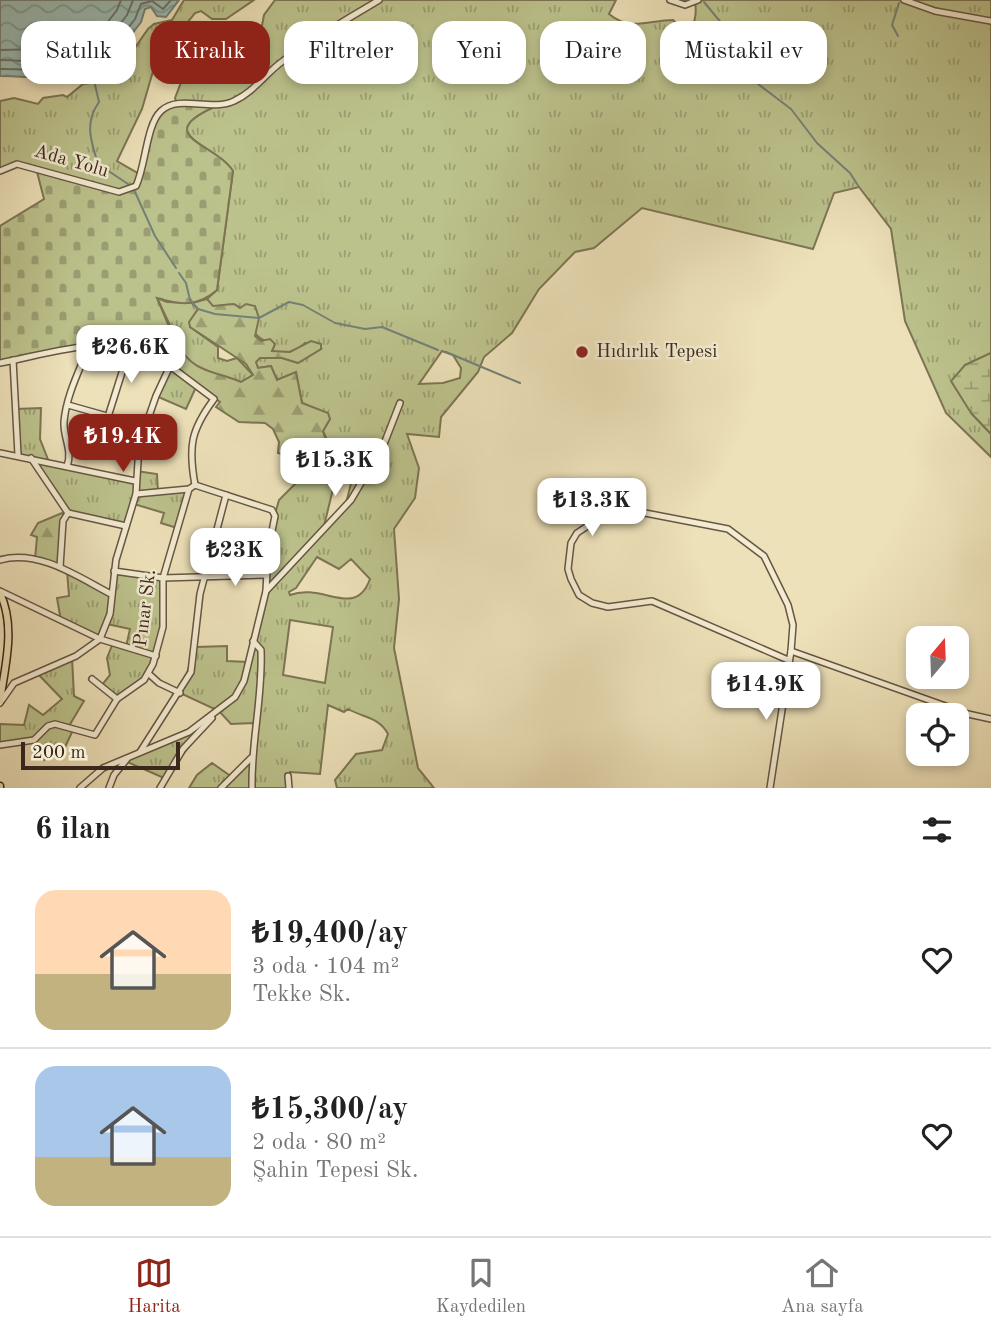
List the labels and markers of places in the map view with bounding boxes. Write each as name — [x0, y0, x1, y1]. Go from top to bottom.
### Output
pin: ₺26.6K — [74, 326, 188, 385]
place label: Hıdırlık Tepesi — [596, 343, 717, 362]
marker: Hıdırlık Tepesi — [574, 344, 590, 360]
pin: ₺19.4K — [66, 414, 180, 474]
pin: ₺15.3K — [278, 438, 392, 498]
pin: ₺13.3K — [535, 478, 649, 538]
pin: ₺23K — [194, 528, 276, 588]
pin: ₺14.9K — [709, 662, 823, 722]

